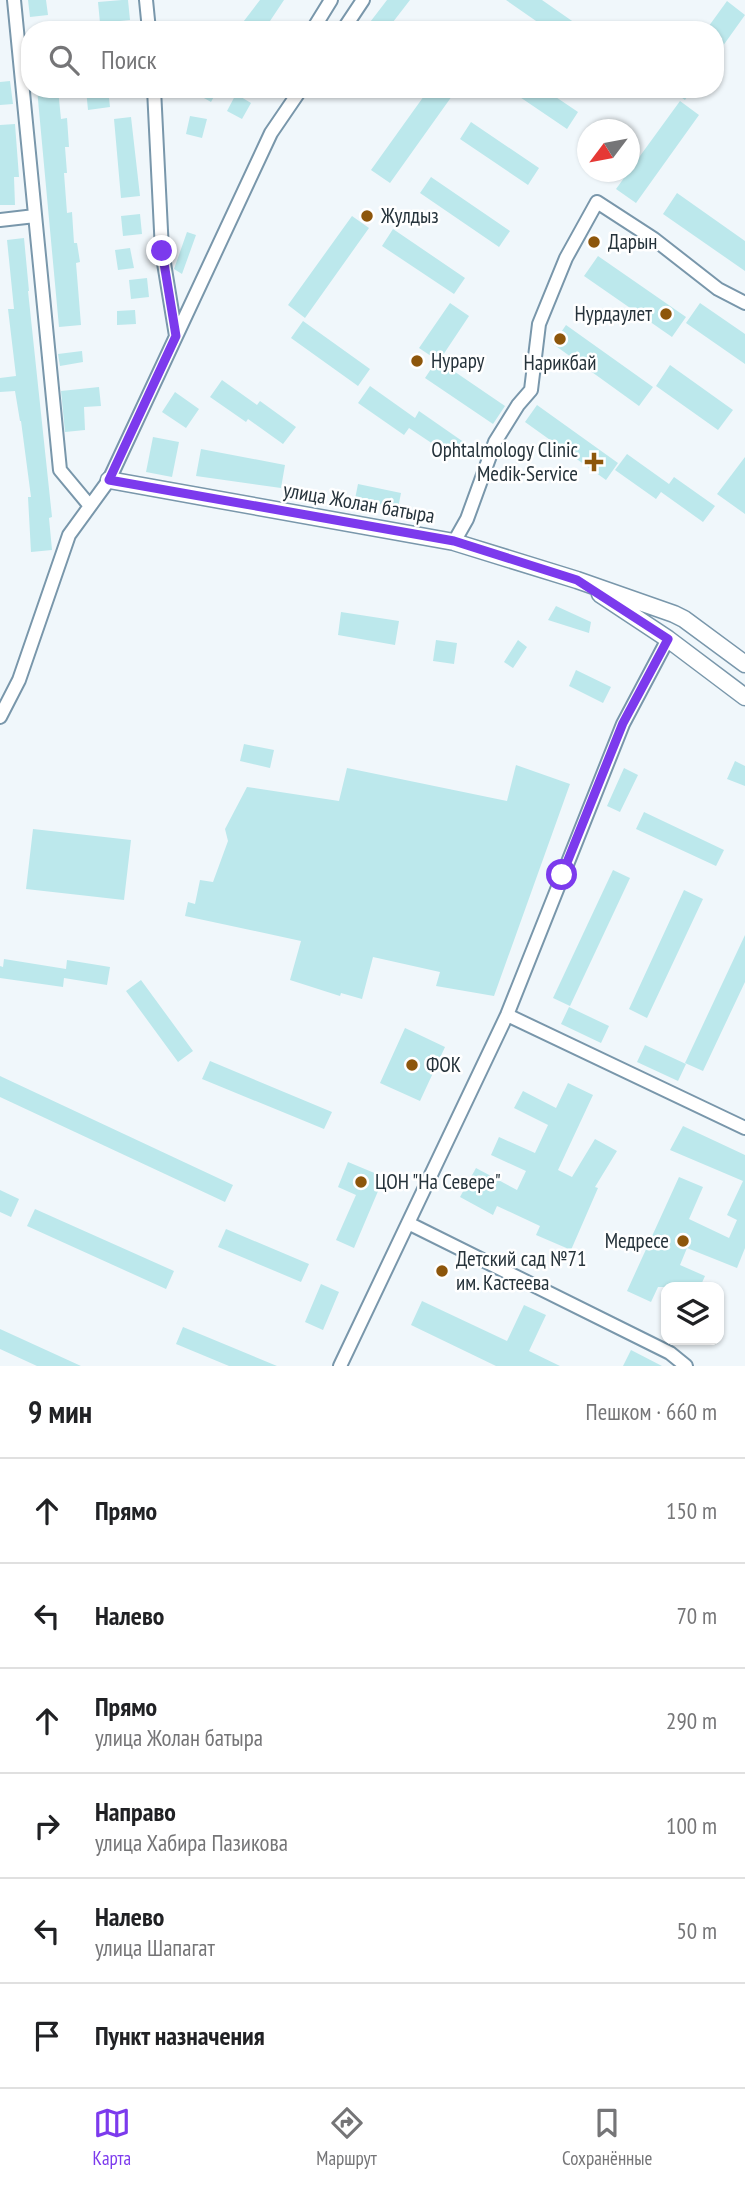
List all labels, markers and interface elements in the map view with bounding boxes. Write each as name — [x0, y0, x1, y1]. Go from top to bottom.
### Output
search box — [21, 21, 724, 98]
icon: search — [45, 41, 83, 79]
text: Поиск — [101, 43, 157, 76]
north arrow — [577, 119, 640, 182]
place label: Жулдыз — [380, 202, 439, 229]
marker: Жулдыз — [359, 208, 375, 224]
place label: Дарын — [608, 228, 657, 255]
marker: Дарын — [586, 234, 602, 250]
route end — [146, 235, 177, 266]
place label: Нурдаулет — [575, 300, 652, 327]
marker: Нурдаулет — [658, 306, 674, 322]
marker: Нарикбай — [552, 331, 568, 347]
place label: Нурару — [431, 347, 485, 374]
place label: Нарикбай — [524, 349, 596, 376]
marker: Нурару — [409, 353, 425, 369]
place label: Ophtalmology Clinic Medik-Service — [431, 436, 579, 487]
marker: Ophtalmology Clinic Medik-Service — [584, 452, 604, 472]
street label: улица Жолан батыра — [281, 476, 437, 529]
route start — [546, 859, 577, 890]
place label: ФОК — [426, 1051, 461, 1078]
marker: ФОК — [404, 1057, 420, 1073]
place label: ЦОН "На Севере" — [375, 1168, 501, 1195]
marker: ЦОН "На Севере" — [353, 1174, 369, 1190]
place label: Медресе — [605, 1227, 669, 1254]
marker: Медресе — [675, 1233, 691, 1249]
place label: Детский сад №71 им. Кастеева — [456, 1245, 586, 1296]
marker: Детский сад №71 им. Кастеева — [434, 1263, 450, 1279]
map controls — [661, 1282, 724, 1345]
button: layers — [661, 1282, 724, 1345]
text: 9 мин — [28, 1392, 92, 1431]
text: Пешком · 660 m — [586, 1397, 717, 1426]
icon: ahead — [28, 1492, 66, 1530]
text: Прямо — [95, 1494, 157, 1527]
text: 150 m — [666, 1496, 717, 1525]
icon: left — [28, 1597, 66, 1635]
text: Налево — [95, 1599, 164, 1632]
text: 70 m — [676, 1601, 717, 1630]
text: Прямо — [95, 1690, 157, 1723]
icon: ahead — [28, 1702, 66, 1740]
text: 290 m — [666, 1706, 717, 1735]
text: улица Жолан батыра — [95, 1723, 263, 1752]
text: Направо — [95, 1795, 176, 1828]
icon: right — [28, 1807, 66, 1845]
text: 100 m — [666, 1811, 717, 1840]
text: улица Хабира Пазикова — [95, 1828, 288, 1857]
text: Налево — [95, 1900, 164, 1933]
icon: left — [28, 1912, 66, 1950]
text: 50 m — [676, 1916, 717, 1945]
text: улица Шапагат — [95, 1933, 215, 1962]
icon: arrive — [28, 2017, 66, 2055]
text: Пункт назначения — [95, 2019, 265, 2052]
tab: Карта — [93, 2104, 131, 2170]
tab: Маршрут — [316, 2104, 377, 2170]
tab: Сохранённые — [562, 2104, 652, 2170]

